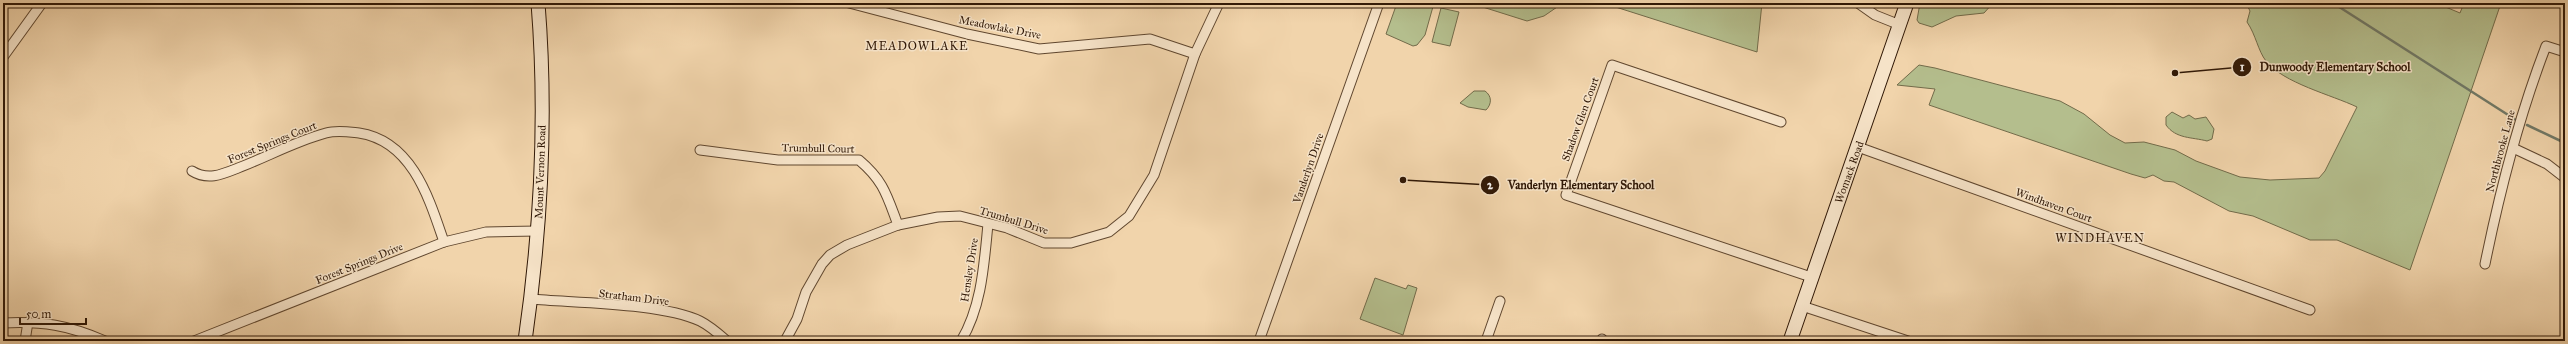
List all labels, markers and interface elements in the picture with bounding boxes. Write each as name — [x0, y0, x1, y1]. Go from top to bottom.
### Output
street label: Meadowlake Drive — [958, 13, 1043, 42]
district label: MEADOWLAKE — [865, 39, 969, 53]
callout: Dunwoody Elementary School — [2232, 55, 2418, 79]
text: 1 — [2240, 60, 2245, 74]
text: Dunwoody Elementary School — [2260, 60, 2411, 75]
street label: Shadow Glen Court — [1559, 75, 1602, 163]
street label: Northbrooke Lane — [2483, 108, 2518, 194]
street label: Forest Springs Court — [226, 119, 319, 166]
street label: Mount Vernon Road — [532, 124, 549, 219]
street label: Vanderlyn Drive — [1290, 131, 1327, 206]
street label: Womack Road — [1832, 139, 1867, 205]
street label: Trumbull Court — [781, 141, 855, 156]
callout: Vanderlyn Elementary School — [1480, 173, 1663, 197]
text: 2 — [1487, 178, 1494, 192]
text: Vanderlyn Elementary School — [1507, 178, 1655, 193]
street label: Windhaven Court — [2014, 186, 2094, 225]
street label: Trumbull Drive — [978, 204, 1050, 237]
district label: WINDHAVEN — [2055, 231, 2145, 245]
street label: Hensley Drive — [958, 237, 981, 303]
street label: Forest Springs Drive — [314, 240, 405, 287]
street label: Stratham Drive — [598, 287, 670, 308]
scale bar — [20, 300, 86, 326]
text: 50 m — [26, 307, 51, 321]

